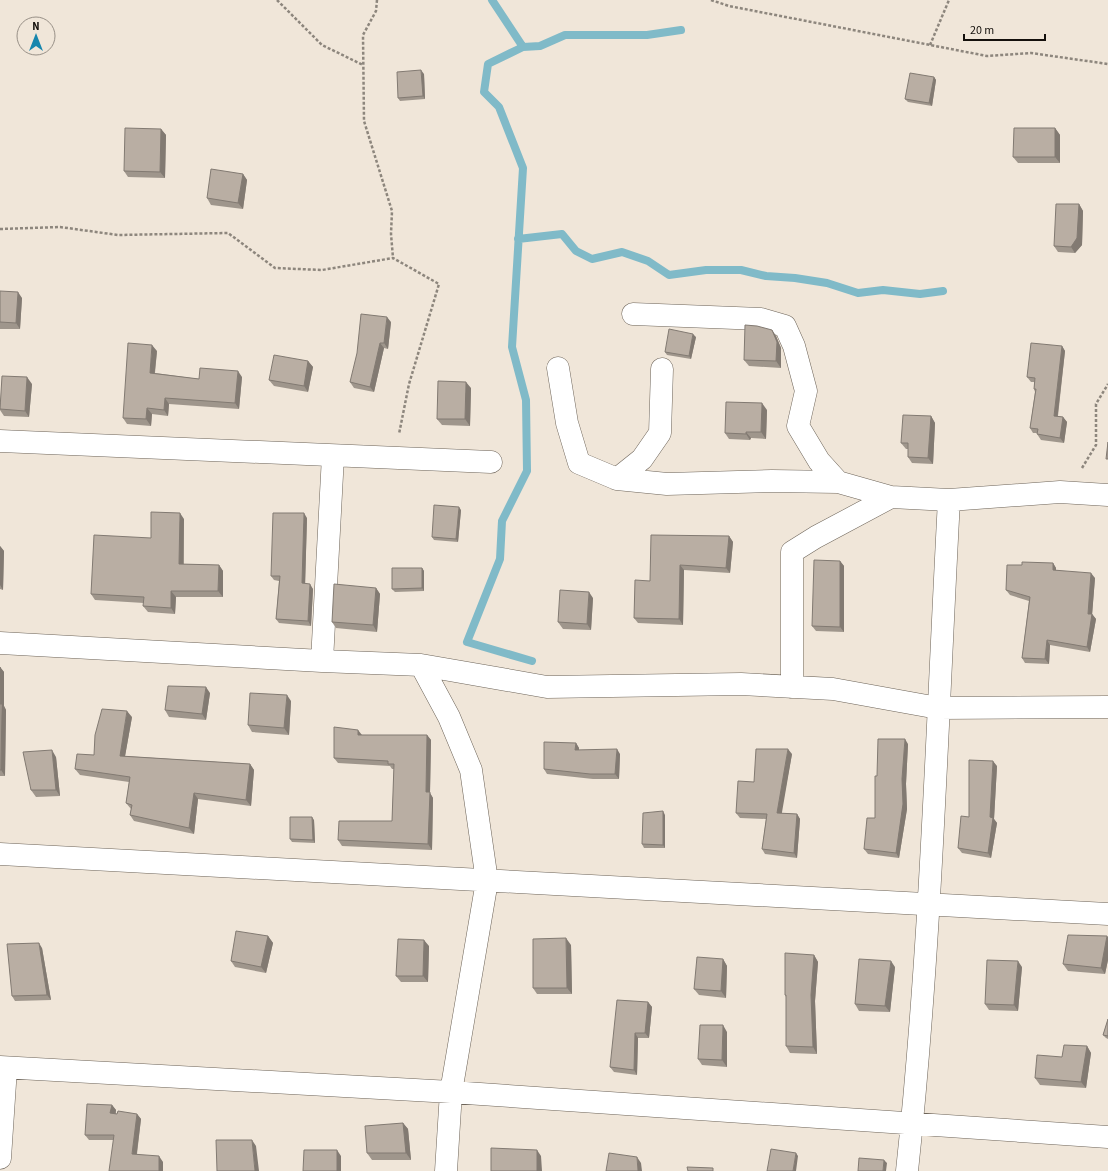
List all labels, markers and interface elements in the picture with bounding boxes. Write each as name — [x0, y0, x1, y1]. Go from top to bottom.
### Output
north arrow — [16, 16, 56, 56]
scale bar — [964, 16, 1045, 42]
text: N — [32, 19, 40, 34]
text: 20 m — [970, 22, 994, 39]

